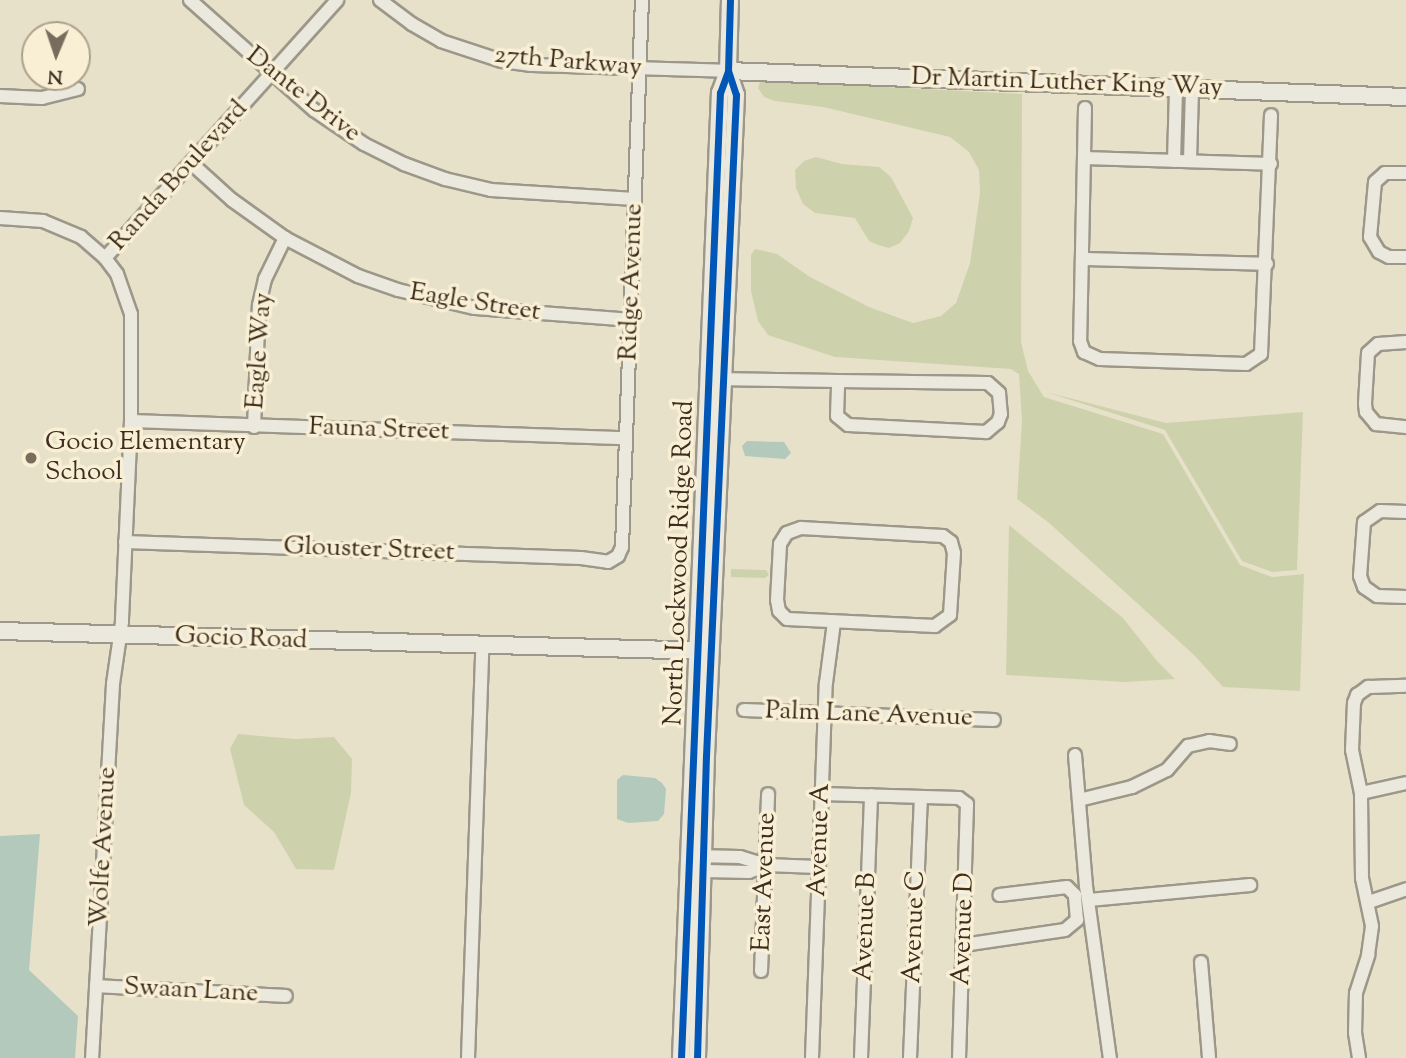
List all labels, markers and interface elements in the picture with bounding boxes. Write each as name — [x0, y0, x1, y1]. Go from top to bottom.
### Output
north arrow — [21, 21, 91, 91]
street label: 27th Parkway — [493, 40, 643, 84]
street label: Dante Drive — [240, 41, 366, 149]
text: N — [47, 62, 63, 89]
street label: Dr Martin Luther King Way — [911, 62, 1223, 104]
street label: Randa Boulevard — [103, 94, 255, 258]
street label: Ridge Avenue — [614, 203, 650, 361]
street label: Eagle Street — [407, 277, 543, 329]
street label: Eagle Way — [240, 292, 280, 410]
street label: North Lockwood Ridge Road — [659, 400, 701, 726]
street label: Fauna Street — [308, 412, 450, 448]
place label: Gocio Elementary School — [45, 427, 246, 488]
marker: Gocio Elementary School — [23, 450, 39, 466]
street label: Glouster Street — [283, 531, 455, 569]
street label: Gocio Road — [174, 621, 308, 657]
street label: Palm Lane Avenue — [765, 696, 973, 734]
street label: Wolfe Avenue — [84, 766, 124, 928]
street label: Avenue A — [802, 783, 838, 897]
street label: East Avenue — [747, 812, 783, 952]
street label: Avenue C — [897, 870, 933, 984]
street label: Avenue B — [849, 872, 883, 982]
street label: Avenue D — [946, 872, 982, 986]
street label: Swaan Lane — [123, 972, 259, 1010]

